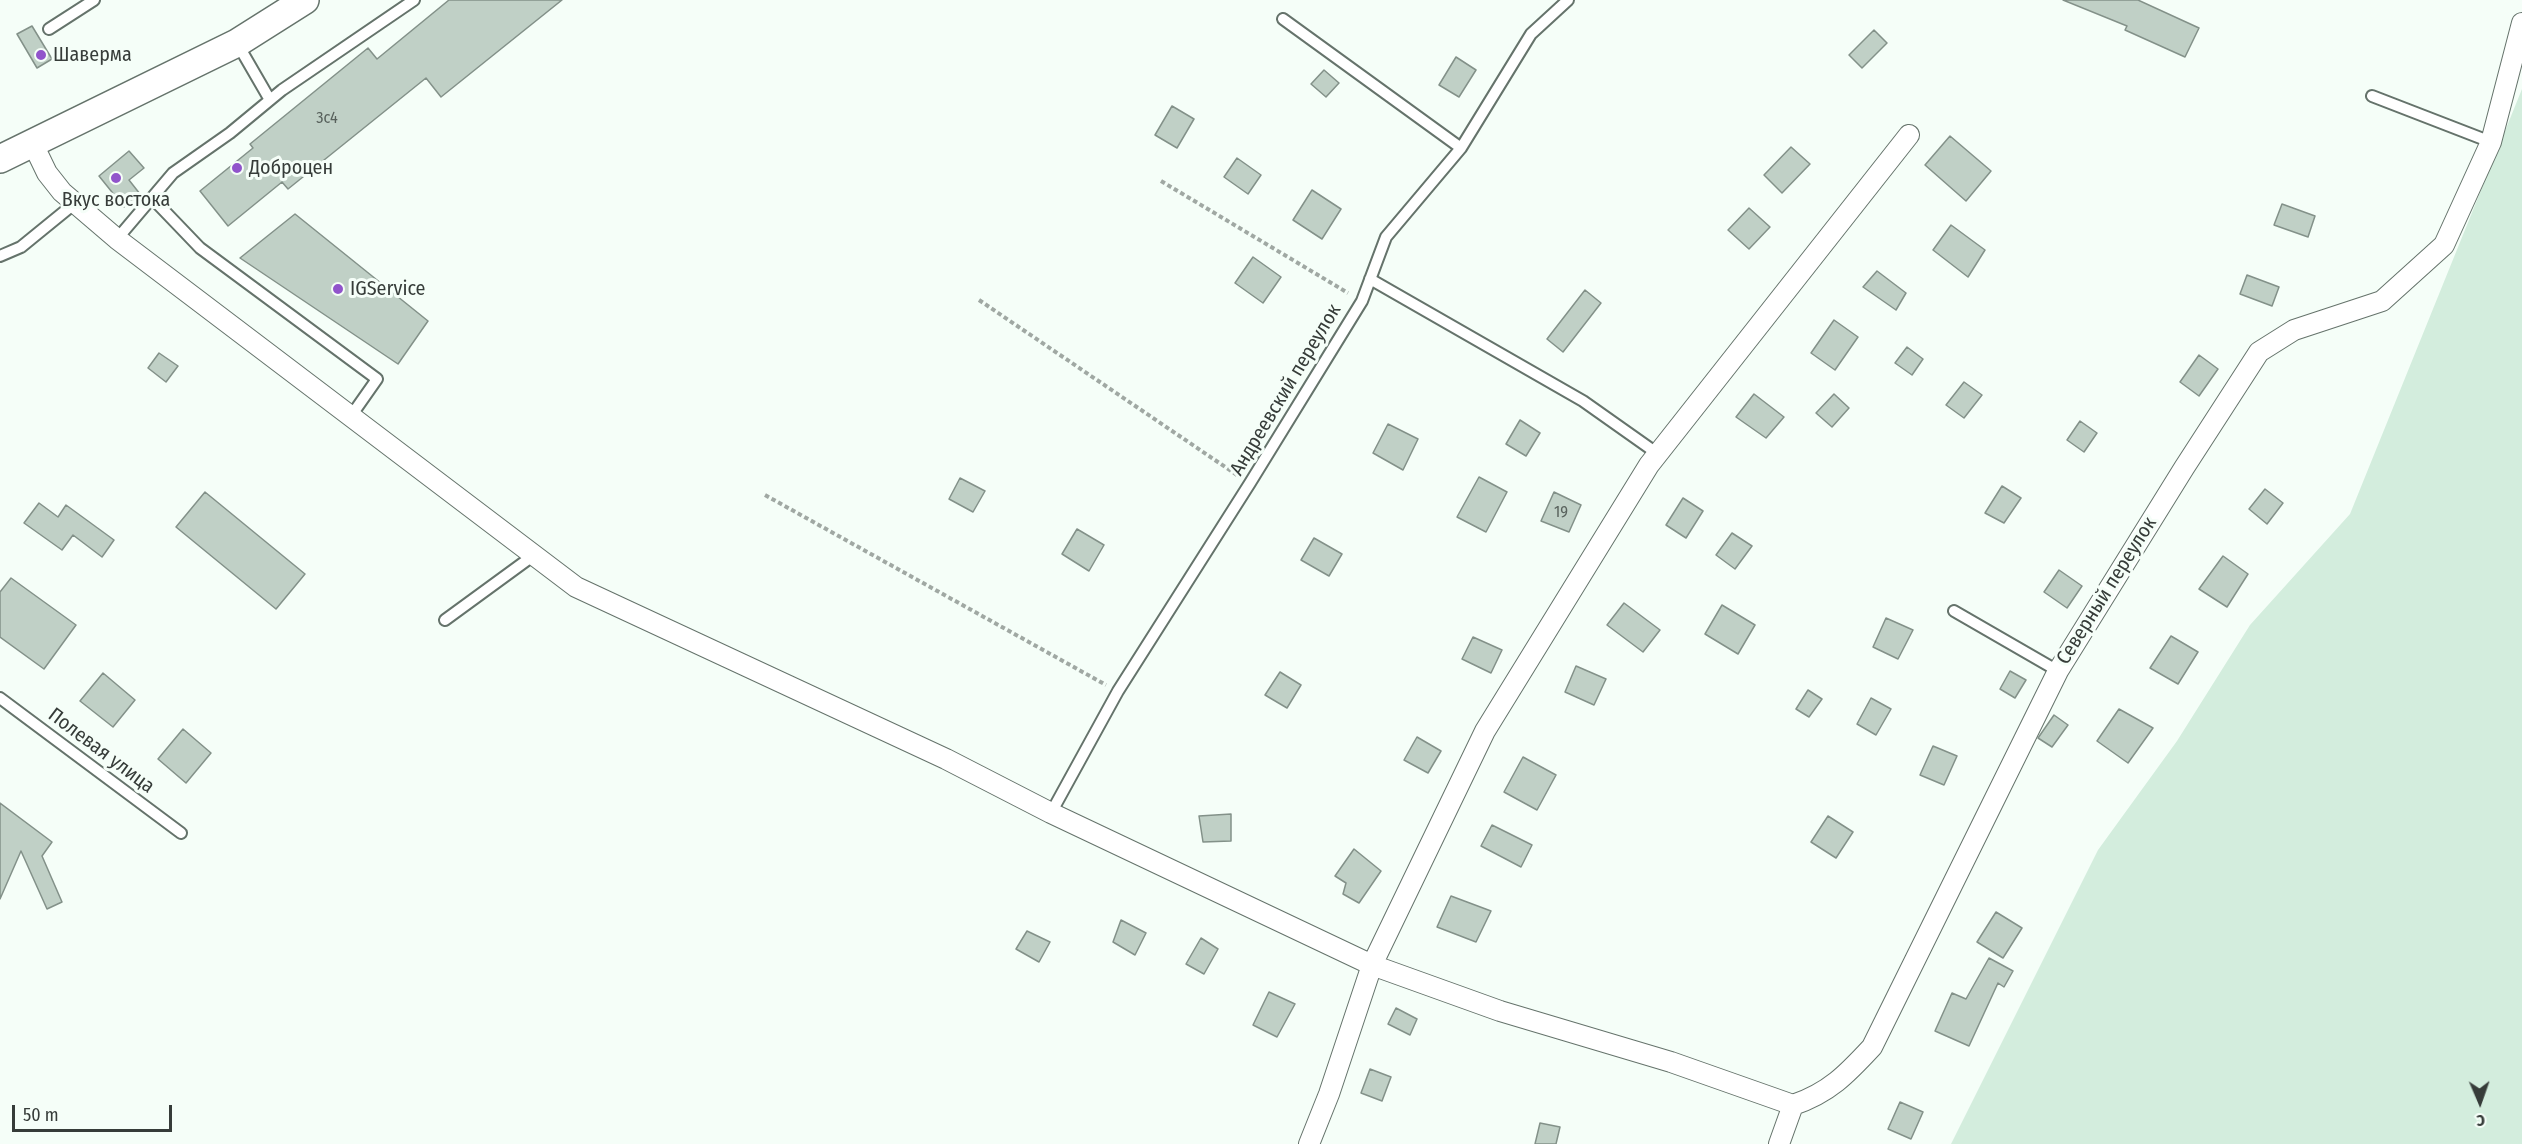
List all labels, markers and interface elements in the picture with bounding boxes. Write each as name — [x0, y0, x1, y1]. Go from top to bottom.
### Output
place label: Шаверма — [53, 43, 132, 67]
marker: Шаверма — [34, 48, 48, 62]
house number: 3c4 — [316, 109, 338, 129]
place label: Доброцен — [249, 156, 333, 180]
marker: Доброцен — [230, 161, 244, 175]
marker: Вкус востока — [109, 171, 123, 185]
place label: Вкус востока — [62, 188, 170, 212]
place label: IGService — [350, 277, 425, 301]
marker: IGService — [331, 282, 345, 296]
street label: Андреевский переулок — [1225, 300, 1347, 480]
house number: 19 — [1554, 503, 1568, 523]
street label: Северный переулок — [2052, 513, 2162, 669]
street label: Полевая улица — [43, 703, 159, 799]
north arrow — [2450, 1072, 2510, 1132]
scale bar — [15, 1093, 176, 1131]
text: 50 m — [23, 1104, 59, 1126]
text: С — [2476, 1111, 2485, 1130]

